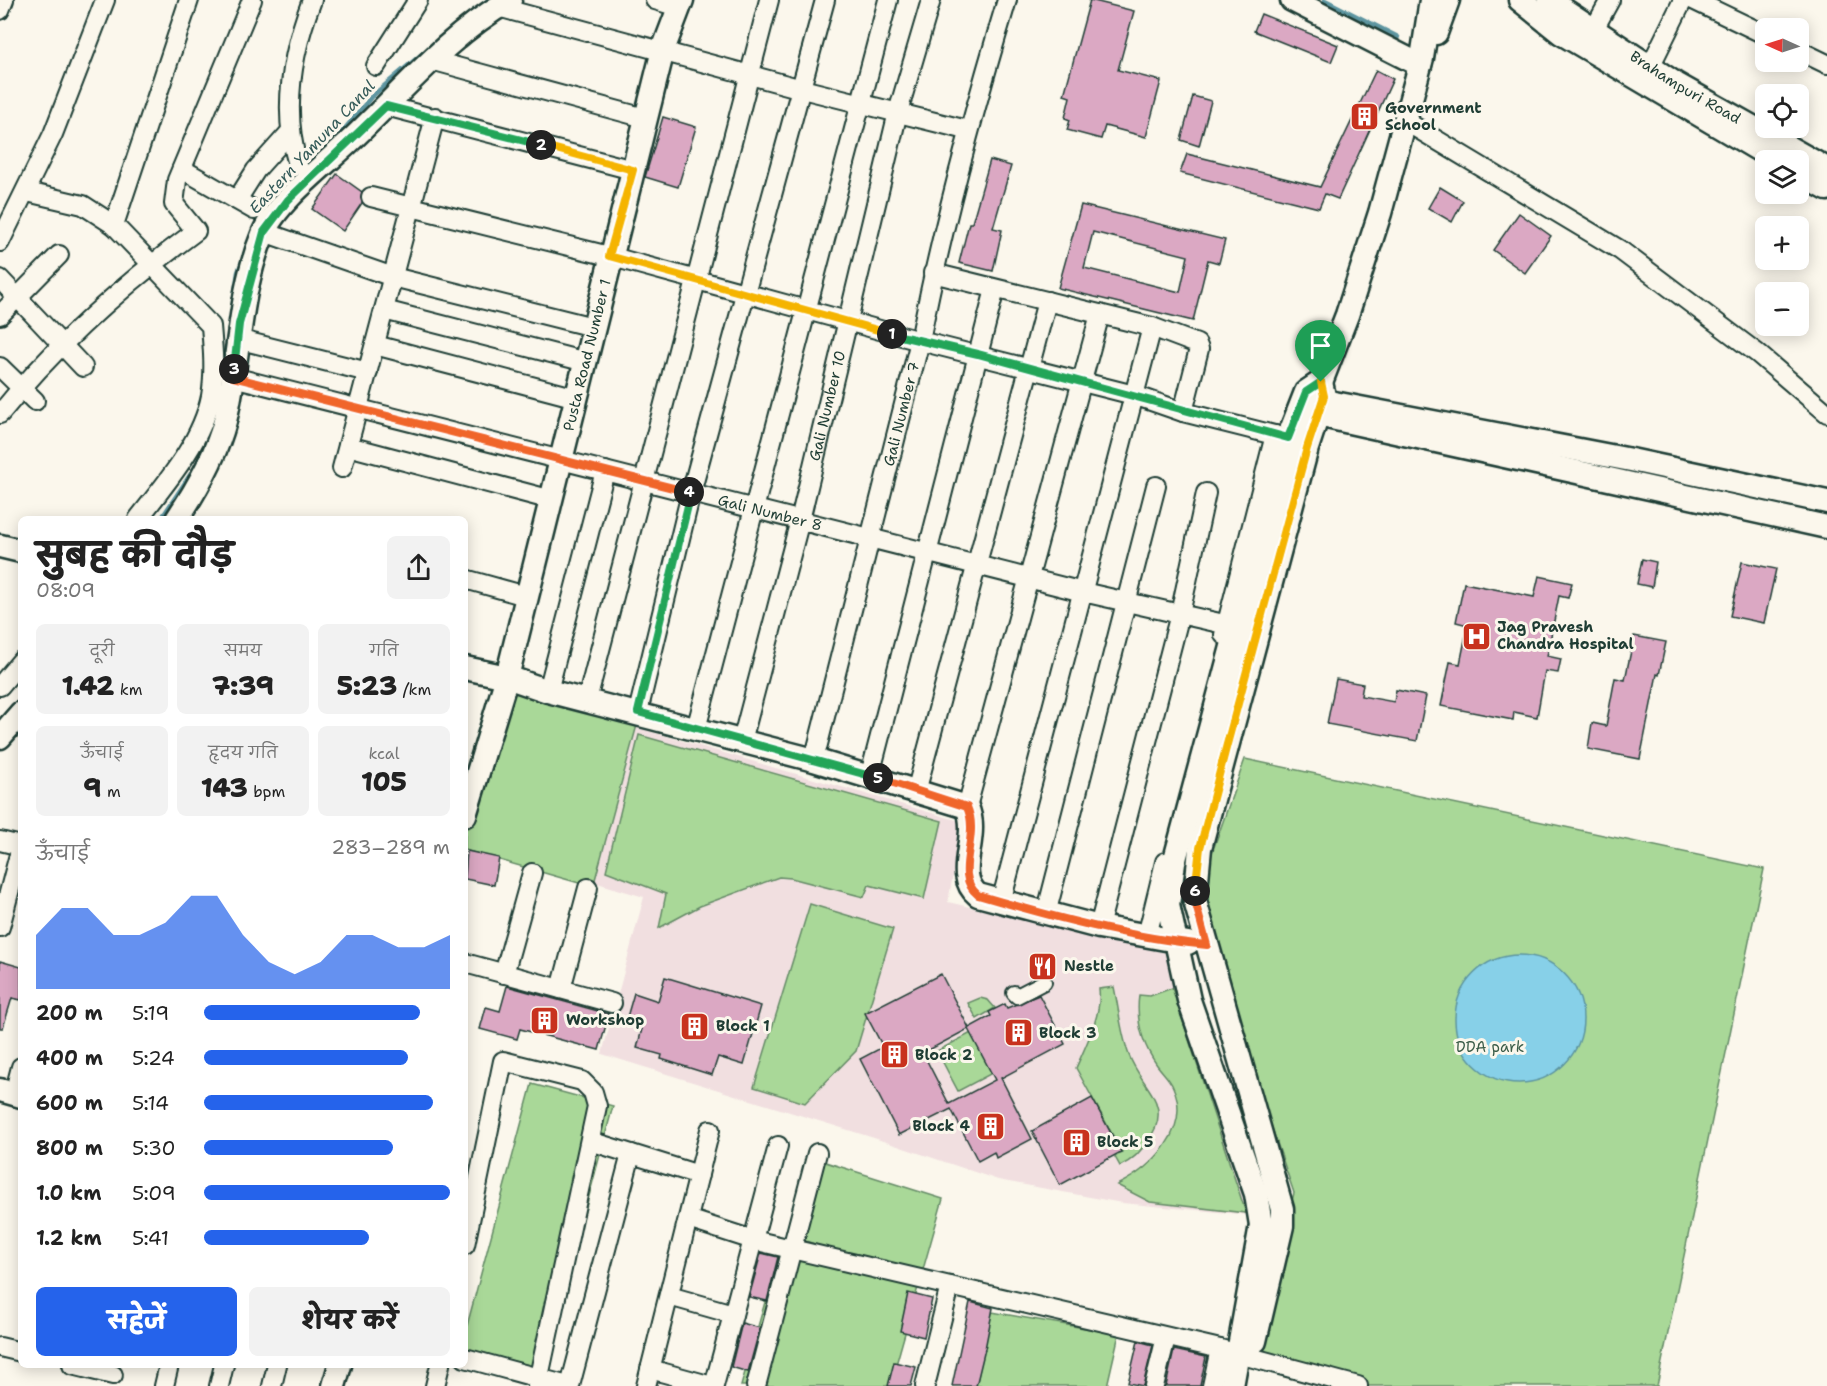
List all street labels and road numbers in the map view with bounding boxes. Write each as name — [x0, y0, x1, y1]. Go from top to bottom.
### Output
street label: Brahampuri Road — [1626, 46, 1745, 129]
street label: Pusta Road Number 1 — [559, 277, 616, 433]
street label: Gali Number 10 — [805, 348, 850, 463]
street label: Gali Number 7 — [879, 360, 924, 468]
street label: Gali Number 8 — [716, 490, 824, 536]

